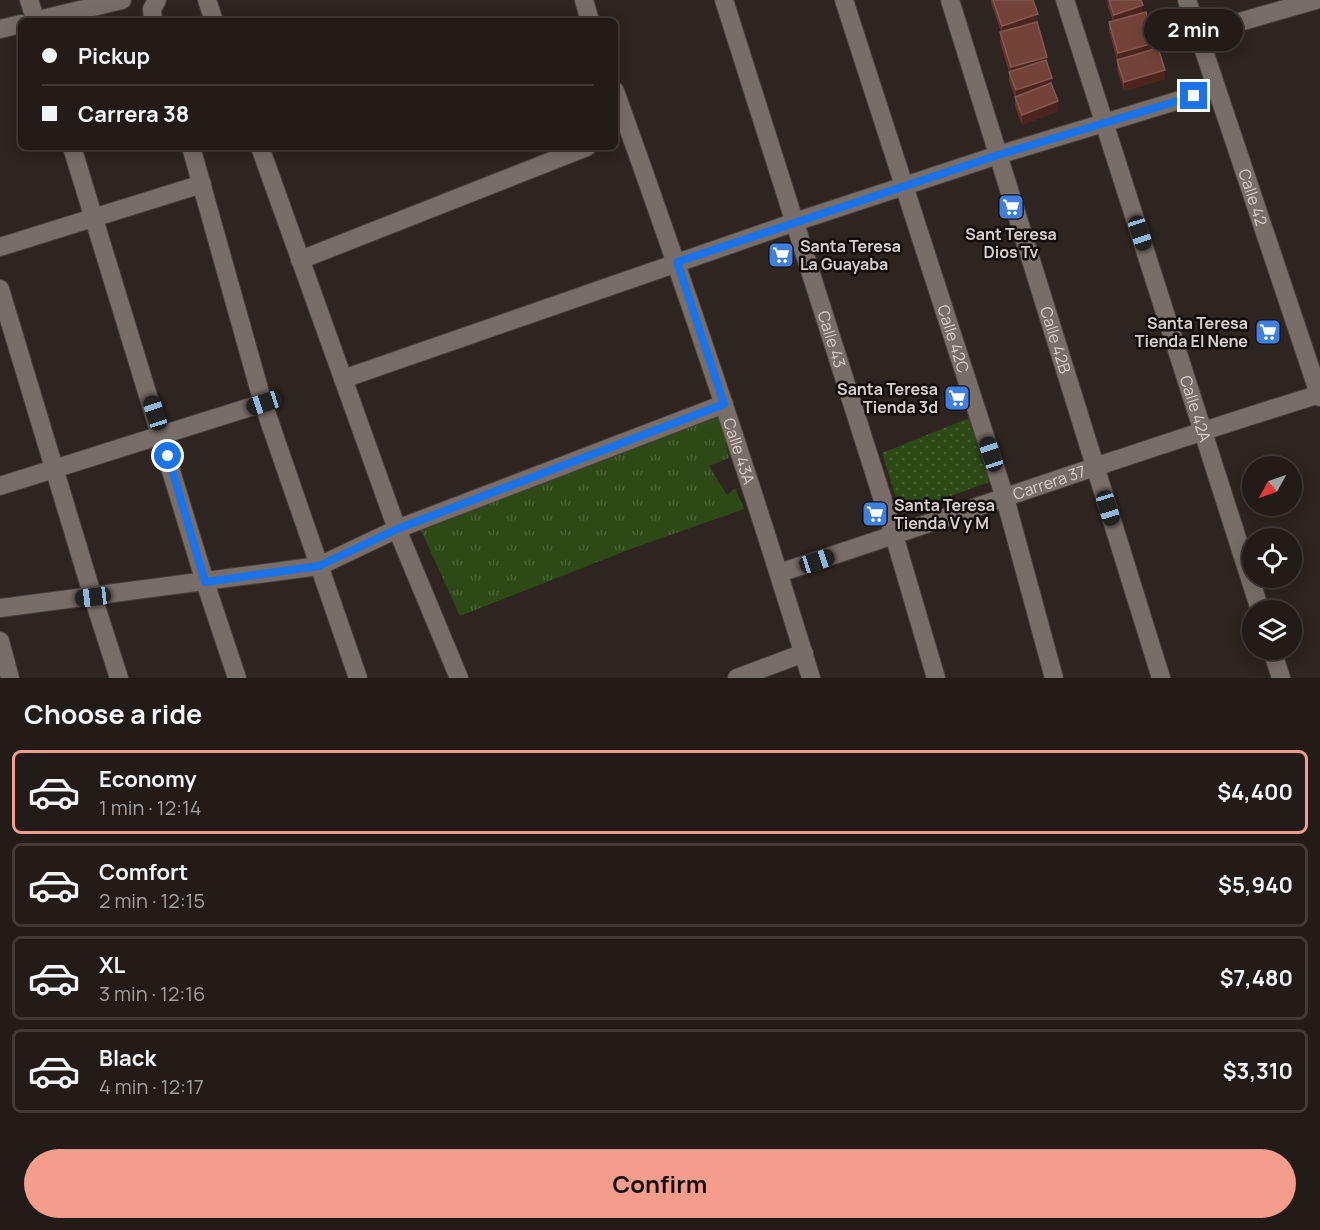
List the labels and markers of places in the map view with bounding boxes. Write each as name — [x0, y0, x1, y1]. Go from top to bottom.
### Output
supermarket icon: Sant Teresa Dios Tv — [996, 192, 1026, 222]
place label: Sant Teresa Dios Tv — [965, 223, 1057, 263]
place label: Santa Teresa La Guayaba — [800, 235, 901, 275]
supermarket icon: Santa Teresa La Guayaba — [766, 240, 796, 270]
place label: Santa Teresa Tienda El Nene — [1135, 312, 1248, 352]
supermarket icon: Santa Teresa Tienda El Nene — [1253, 317, 1283, 347]
place label: Santa Teresa Tienda 3d — [837, 378, 938, 418]
supermarket icon: Santa Teresa Tienda 3d — [942, 383, 972, 413]
place label: Santa Teresa Tienda V y M — [894, 494, 995, 534]
supermarket icon: Santa Teresa Tienda V y M — [860, 499, 890, 529]

